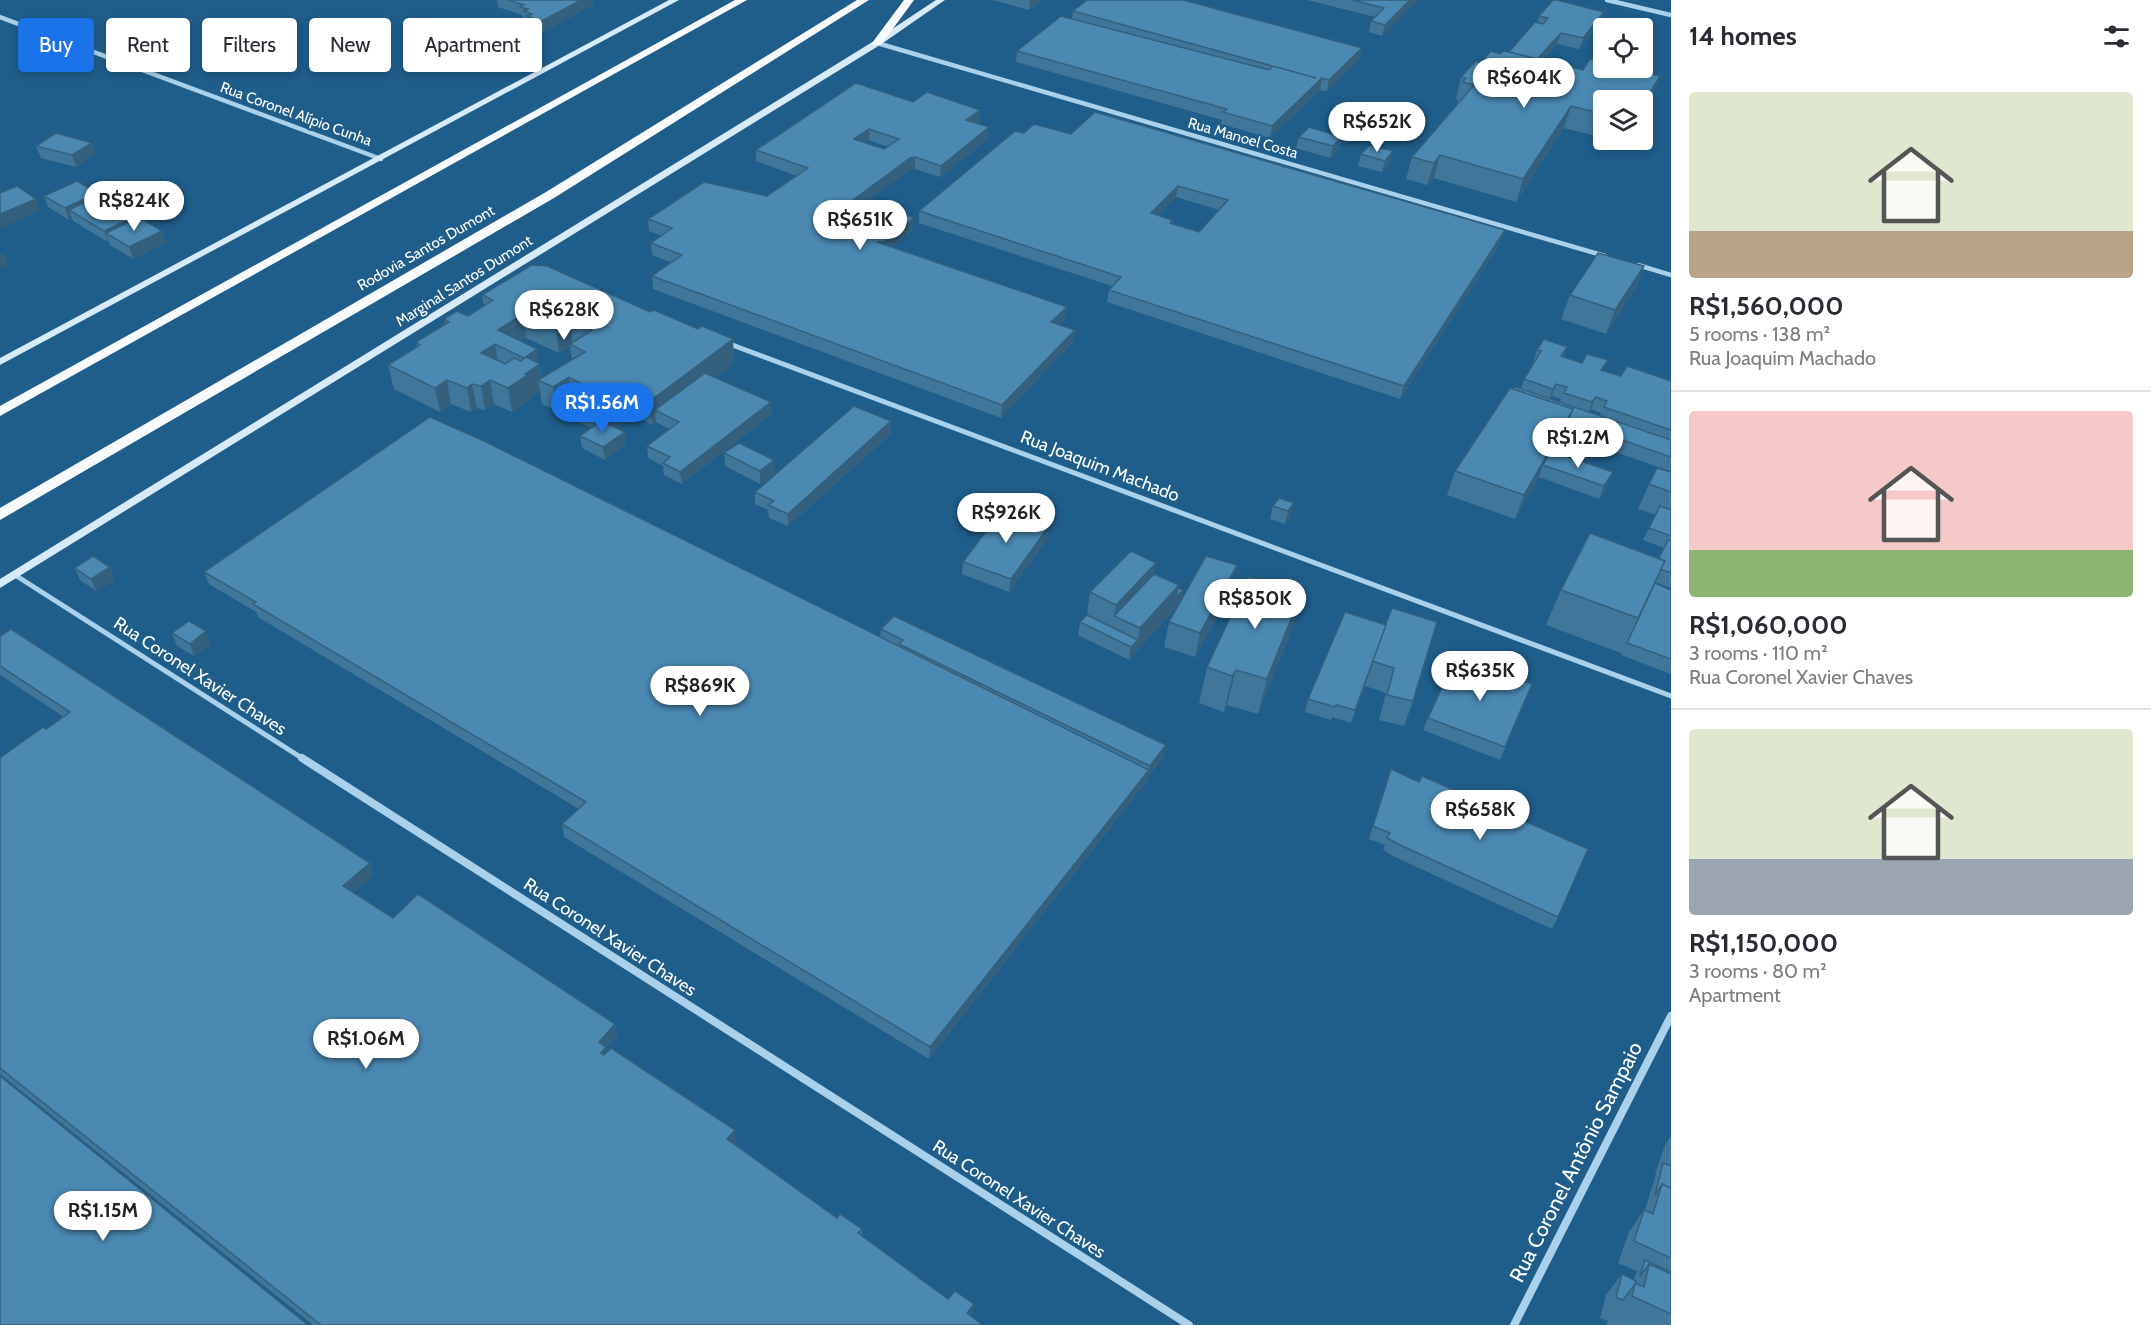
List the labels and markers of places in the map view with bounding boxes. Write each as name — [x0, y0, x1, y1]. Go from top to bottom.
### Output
pin: R$604K — [1475, 58, 1573, 109]
pin: R$652K — [1328, 102, 1426, 153]
pin: R$824K — [85, 181, 183, 232]
pin: R$651K — [811, 200, 909, 251]
pin: R$628K — [515, 290, 613, 341]
pin: R$1.56M — [547, 383, 657, 434]
pin: R$1.2M — [1529, 418, 1627, 469]
pin: R$926K — [957, 493, 1055, 544]
pin: R$850K — [1206, 579, 1304, 630]
pin: R$635K — [1431, 651, 1529, 702]
pin: R$869K — [651, 666, 749, 717]
pin: R$658K — [1431, 790, 1529, 841]
pin: R$1.06M — [311, 1019, 421, 1070]
pin: R$1.15M — [48, 1191, 158, 1242]

